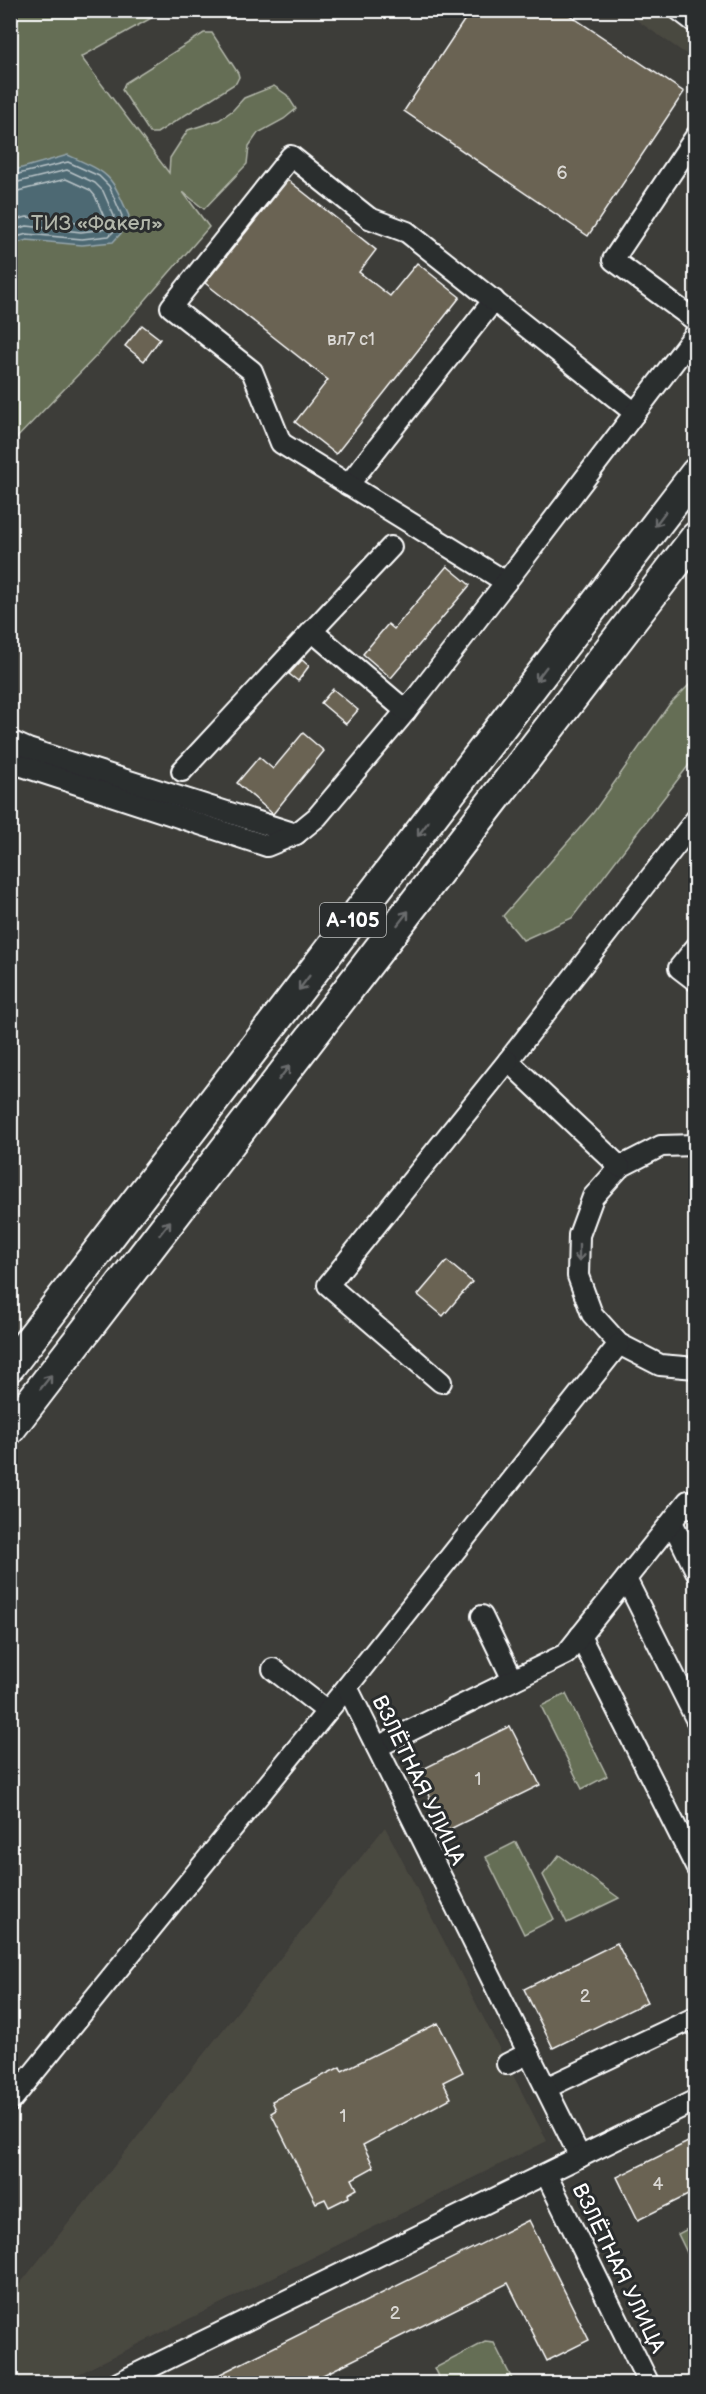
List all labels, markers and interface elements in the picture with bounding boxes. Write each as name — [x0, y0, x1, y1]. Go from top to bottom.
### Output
house number: 6 — [557, 163, 568, 184]
park label: ТИЗ «Факел» — [31, 211, 163, 236]
house number: вл7 с1 — [327, 329, 375, 350]
one-way arrow — [654, 511, 666, 527]
one-way arrow — [535, 666, 548, 682]
one-way arrow — [416, 820, 429, 836]
road number: А-105 — [320, 903, 386, 937]
one-way arrow — [396, 911, 409, 927]
one-way arrow — [298, 975, 310, 991]
one-way arrow — [277, 1065, 290, 1081]
one-way arrow — [159, 1220, 171, 1236]
one-way arrow — [573, 1243, 585, 1263]
one-way arrow — [40, 1375, 53, 1391]
street label: ВЗЛЁТНАЯ УЛИЦА — [367, 1691, 471, 1869]
house number: 1 — [475, 1769, 481, 1790]
house number: 2 — [580, 1986, 591, 2007]
house number: 1 — [340, 2106, 346, 2127]
house number: 4 — [653, 2174, 664, 2195]
street label: ВЗЛЁТНАЯ УЛИЦА — [567, 2179, 671, 2357]
house number: 2 — [390, 2303, 401, 2324]

